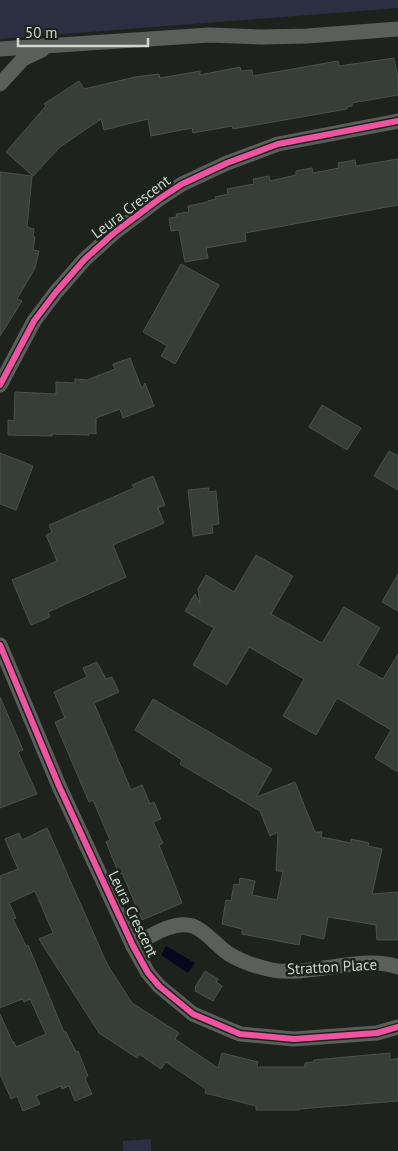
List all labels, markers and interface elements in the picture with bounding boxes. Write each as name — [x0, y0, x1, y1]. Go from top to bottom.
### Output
scale bar — [18, 15, 148, 47]
text: 50 m — [25, 23, 58, 42]
street label: Leura Crescent — [88, 171, 174, 242]
street label: Leura Crescent — [104, 867, 163, 960]
street label: Stratton Place — [286, 955, 377, 978]

